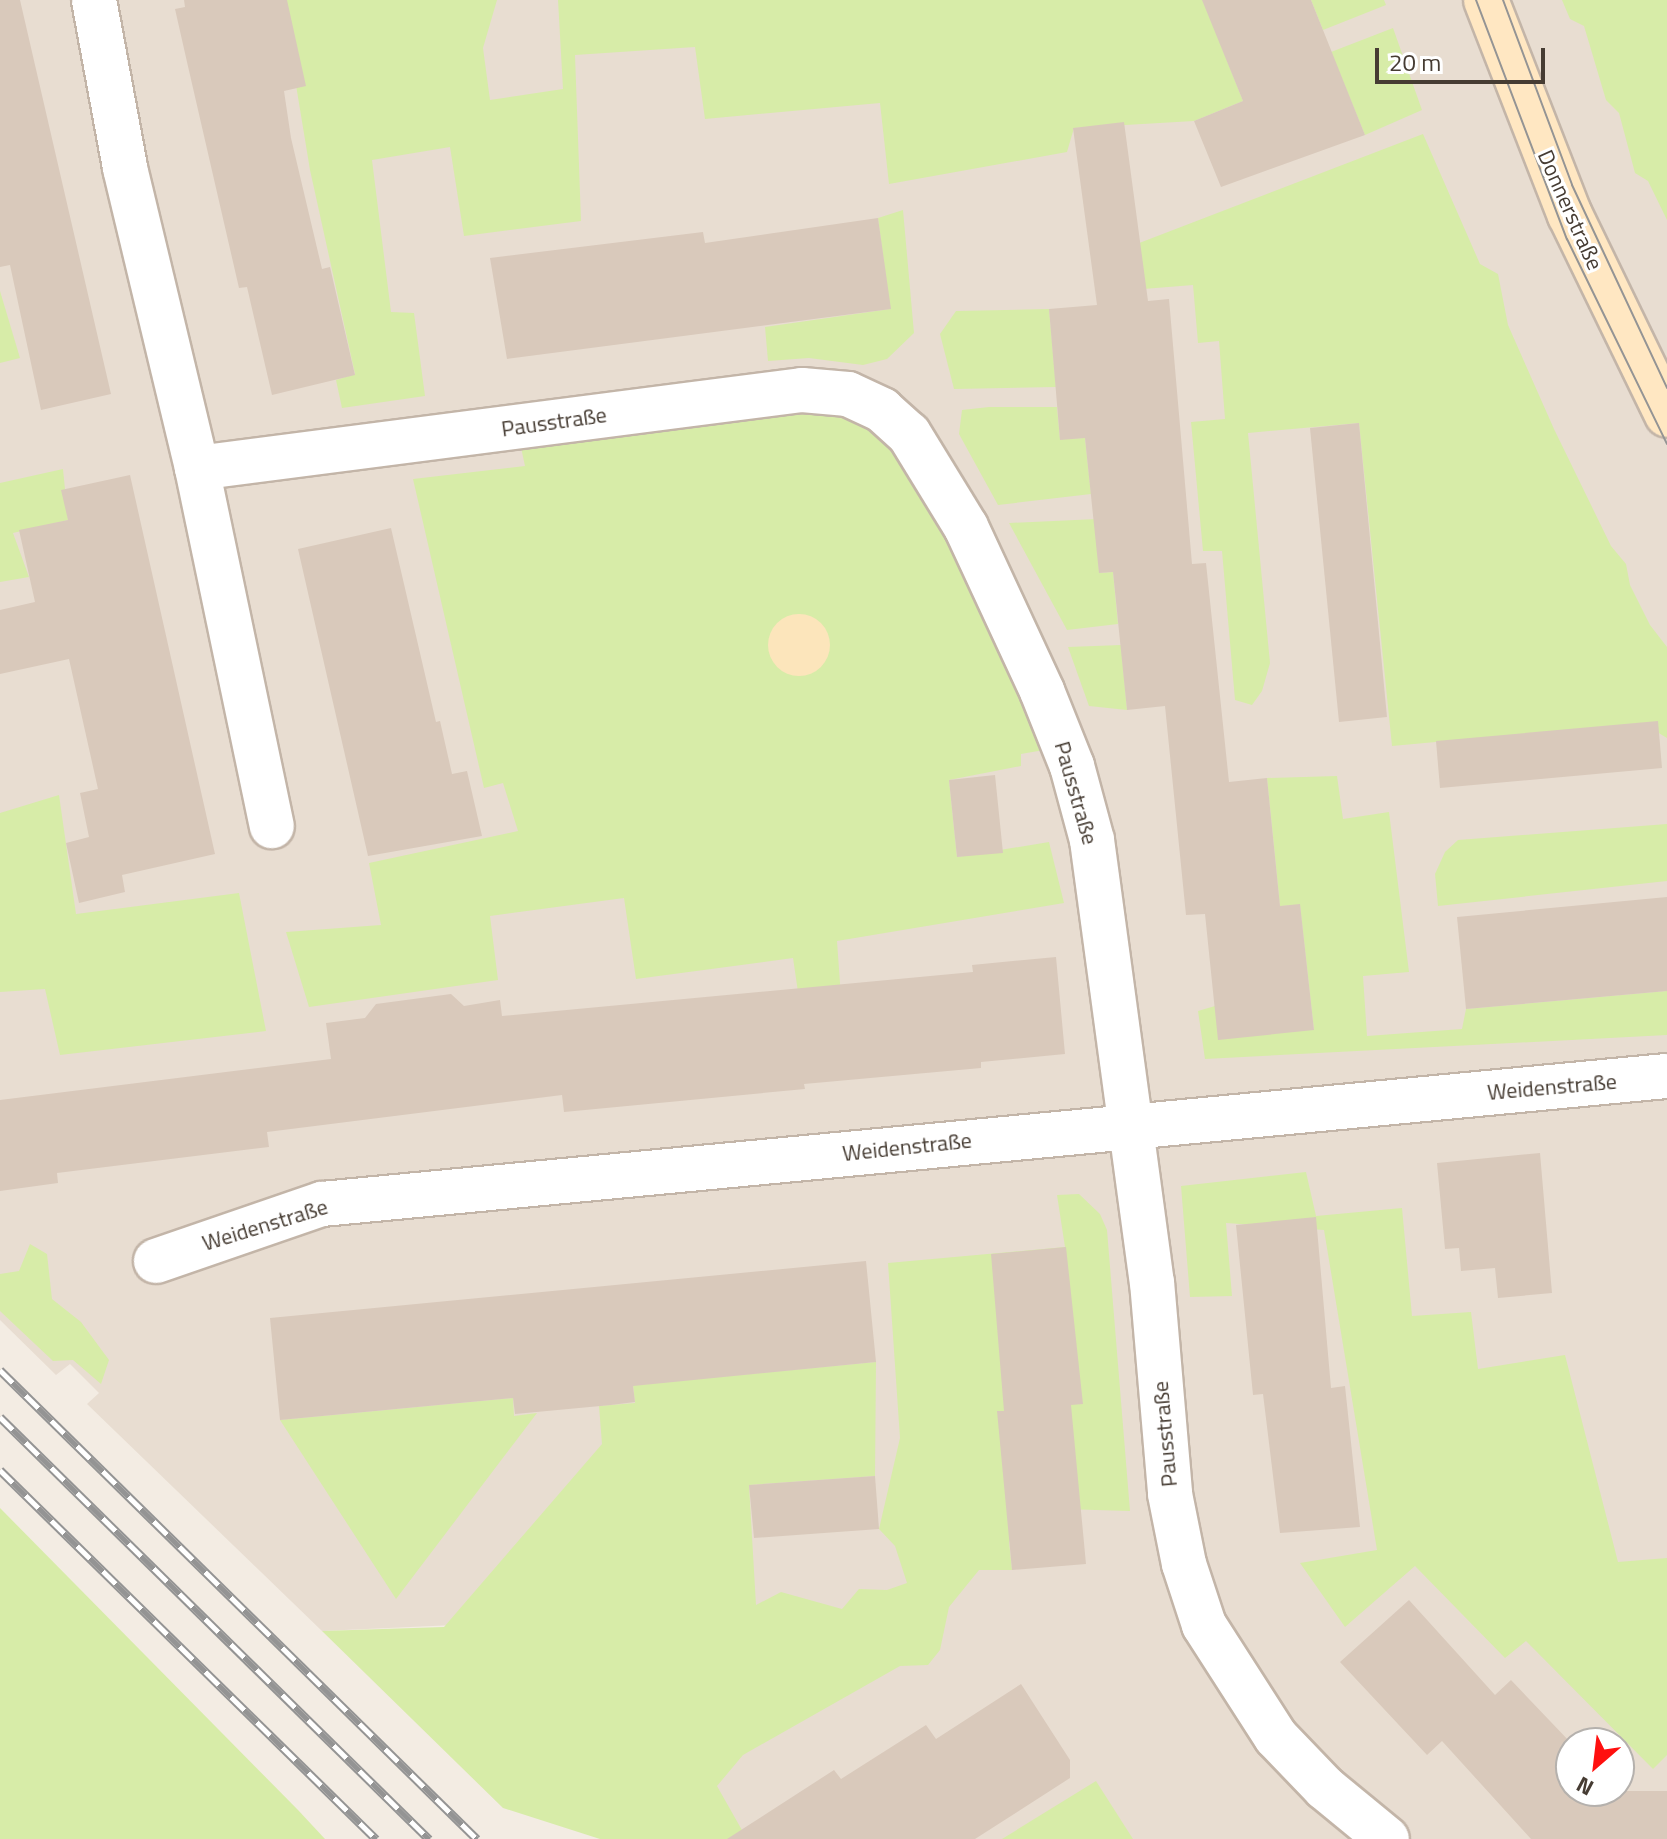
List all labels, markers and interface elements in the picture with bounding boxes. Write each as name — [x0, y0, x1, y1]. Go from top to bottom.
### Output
scale bar — [1379, 32, 1549, 82]
text: 20 m — [1389, 44, 1441, 80]
street label: Donnerstraße — [1532, 146, 1608, 274]
street label: Pausstraße — [500, 402, 608, 442]
street label: Pausstraße — [1049, 738, 1103, 848]
street label: Weidenstraße — [1486, 1068, 1618, 1106]
street label: Weidenstraße — [841, 1127, 973, 1167]
street label: Weidenstraße — [199, 1193, 331, 1257]
street label: Pausstraße — [1147, 1380, 1183, 1488]
north arrow — [1555, 1727, 1635, 1807]
text: N — [1570, 1768, 1599, 1805]

